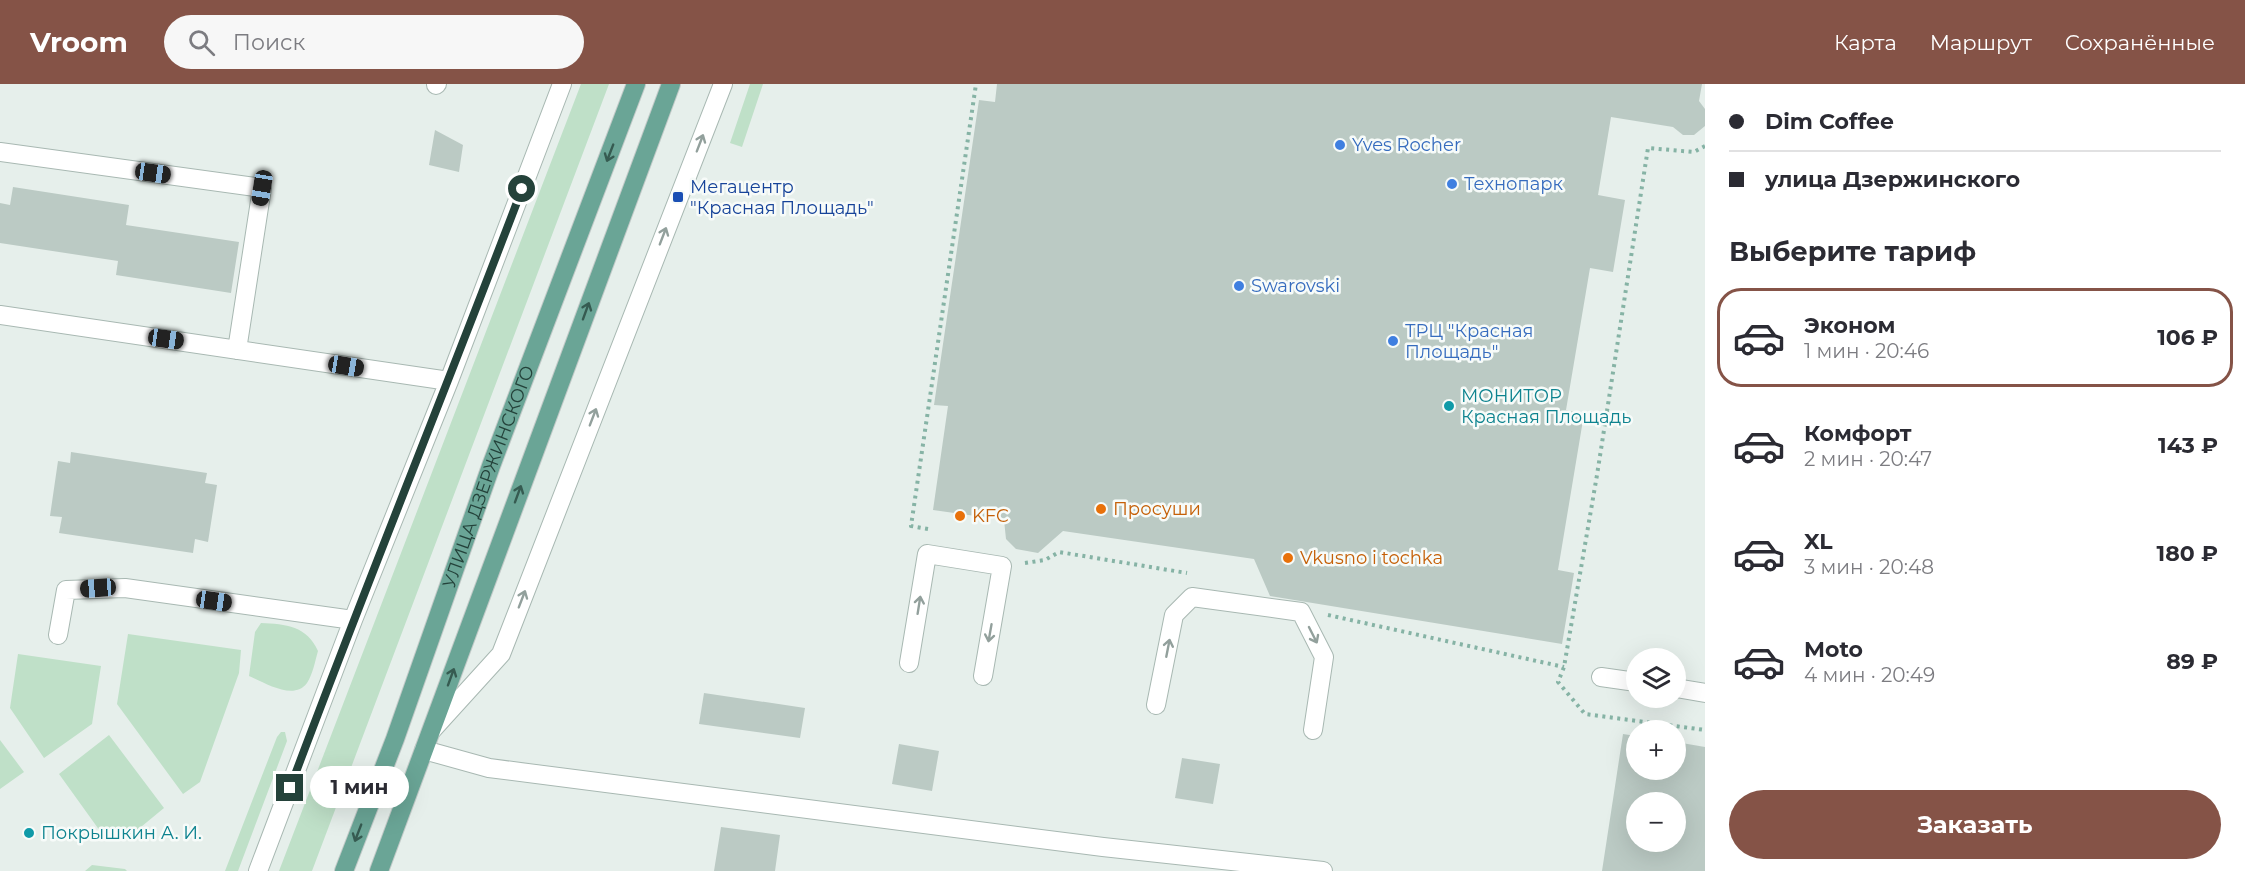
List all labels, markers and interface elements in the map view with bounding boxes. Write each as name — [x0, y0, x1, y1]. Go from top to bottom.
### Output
search box — [164, 15, 584, 69]
text: Vroom — [30, 25, 128, 59]
icon: search — [185, 26, 218, 59]
text: Поиск — [233, 29, 305, 56]
text: Карта — [1834, 30, 1897, 55]
text: Маршрут — [1930, 30, 2032, 55]
text: Сохранённые — [2065, 30, 2215, 55]
text: Dim Coffee — [1765, 108, 1894, 135]
one-way arrow — [695, 134, 706, 153]
place label: Yves Rocher — [1352, 134, 1461, 156]
marker: Yves Rocher — [1333, 138, 1347, 152]
one-way arrow — [604, 143, 615, 162]
car — [134, 162, 172, 184]
text: улица Дзержинского — [1765, 166, 2020, 193]
car — [250, 169, 274, 207]
place label: Технопарк — [1464, 173, 1563, 195]
route start — [508, 175, 535, 202]
place label: Мегацентр "Красная Площадь" — [690, 176, 874, 219]
marker: Технопарк — [1445, 177, 1459, 191]
marker: Мегацентр "Красная Площадь" — [671, 190, 685, 204]
one-way arrow — [659, 227, 670, 246]
text: Выберите тариф — [1729, 235, 1976, 268]
place label: Swarovski — [1251, 275, 1340, 297]
marker: Swarovski — [1232, 279, 1246, 293]
one-way arrow — [582, 302, 593, 321]
icon: car — [1732, 311, 1786, 365]
text: Эконом — [1804, 312, 1895, 339]
place label: ТРЦ "Красная Площадь" — [1405, 320, 1533, 363]
text: 106 ₽ — [2157, 324, 2218, 351]
car — [147, 328, 185, 350]
marker: ТРЦ "Красная Площадь" — [1386, 334, 1400, 348]
text: 1 мин · 20:46 — [1804, 339, 1929, 363]
car — [327, 354, 365, 378]
street label: УЛИЦА ДЗЕРЖИНСКОГО — [438, 362, 539, 591]
place label: МОНИТОР Красная Площадь — [1461, 385, 1631, 428]
marker: МОНИТОР Красная Площадь — [1442, 399, 1456, 413]
one-way arrow — [588, 409, 599, 427]
icon: car — [1732, 419, 1786, 473]
text: Комфорт — [1804, 420, 1912, 447]
text: 143 ₽ — [2158, 432, 2218, 459]
text: 2 мин · 20:47 — [1804, 447, 1932, 471]
one-way arrow — [514, 485, 525, 504]
place label: Просуши — [1113, 498, 1201, 520]
marker: Просуши — [1094, 502, 1108, 516]
place label: KFC — [972, 505, 1009, 527]
marker: KFC — [953, 509, 967, 523]
icon: car — [1732, 527, 1786, 581]
text: XL — [1804, 528, 1833, 555]
text: 180 ₽ — [2157, 540, 2218, 567]
place label: Vkusno i tochka — [1300, 547, 1443, 569]
marker: Vkusno i tochka — [1281, 551, 1295, 565]
text: 3 мин · 20:48 — [1804, 555, 1934, 579]
car — [79, 578, 117, 598]
car — [195, 590, 233, 612]
one-way arrow — [517, 590, 528, 609]
one-way arrow — [913, 596, 924, 616]
one-way arrow — [985, 622, 996, 642]
one-way arrow — [1308, 626, 1319, 644]
icon: car — [1732, 635, 1786, 689]
text: Moto — [1804, 636, 1863, 663]
one-way arrow — [1163, 638, 1174, 658]
map controls — [1626, 648, 1686, 852]
button: layers — [1626, 648, 1686, 708]
text: 89 ₽ — [2166, 648, 2218, 675]
text: 4 мин · 20:49 — [1804, 663, 1935, 687]
one-way arrow — [446, 668, 457, 687]
button: + — [1626, 720, 1686, 780]
callout: 1 мин — [311, 767, 410, 809]
route end — [276, 774, 303, 801]
text: 1 мин — [331, 775, 388, 799]
button: Заказать — [1729, 790, 2221, 859]
button: − — [1626, 792, 1686, 852]
place label: Покрышкин А. И. — [41, 822, 202, 844]
one-way arrow — [352, 823, 363, 841]
marker: Покрышкин А. И. — [22, 826, 36, 840]

